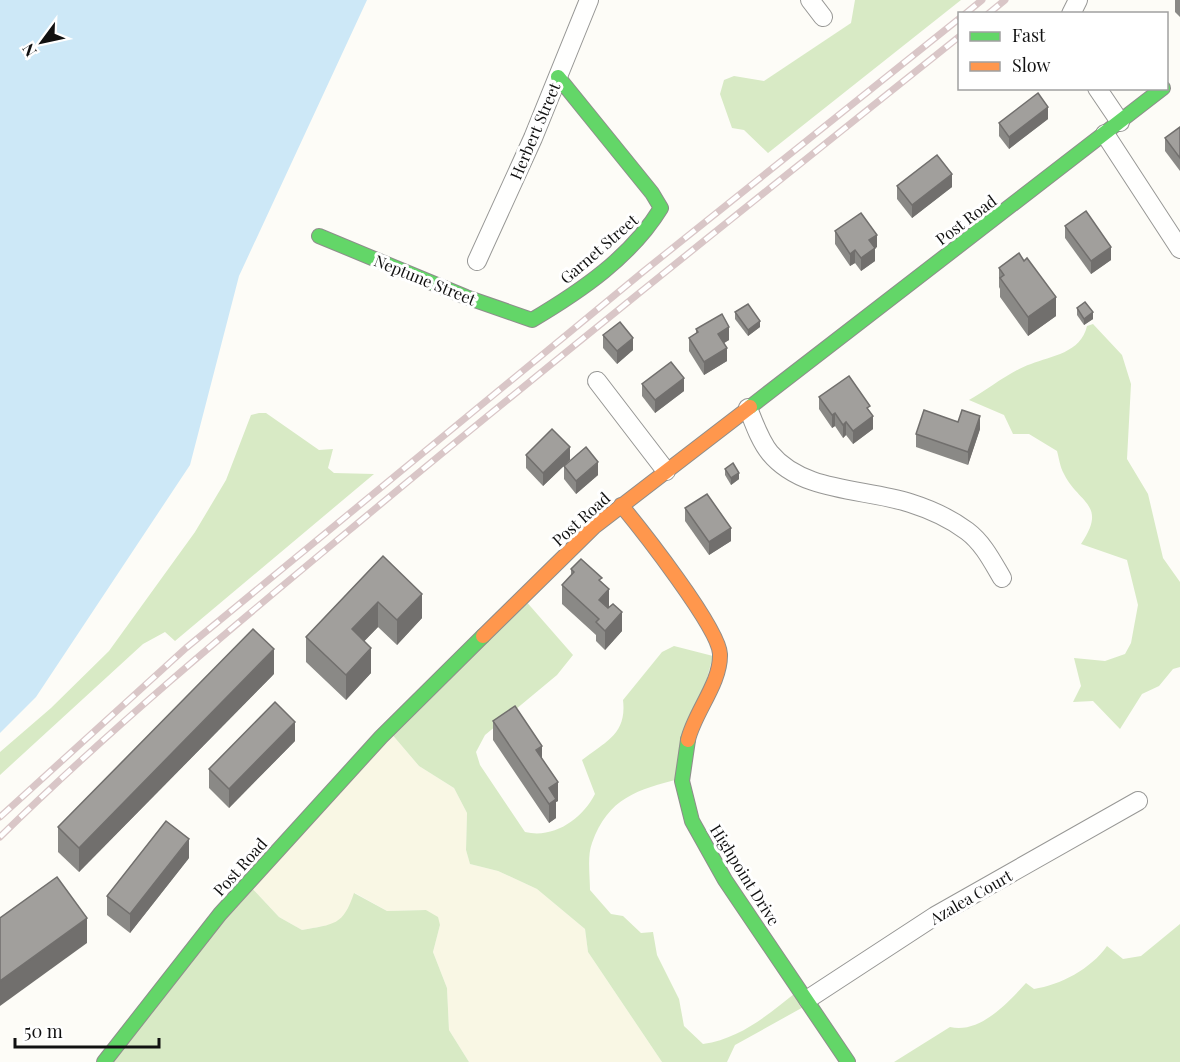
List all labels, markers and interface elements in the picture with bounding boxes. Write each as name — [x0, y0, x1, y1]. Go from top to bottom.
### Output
north arrow — [12, 12, 72, 72]
legend — [958, 12, 1168, 90]
text: Fast — [1012, 23, 1046, 47]
text: N — [17, 40, 41, 61]
text: Slow — [1012, 53, 1050, 77]
street label: Herbert Street — [505, 79, 565, 182]
street label: Post Road — [931, 190, 1000, 249]
street label: Garnet Street — [555, 209, 642, 288]
street label: Neptune Street — [371, 250, 479, 310]
street label: Post Road — [547, 487, 614, 550]
street label: Highpoint Drive — [706, 820, 785, 929]
street label: Post Road — [208, 833, 271, 900]
street label: Azalea Court — [925, 864, 1016, 929]
scale bar — [15, 1011, 159, 1049]
text: 50 m — [24, 1019, 63, 1043]

